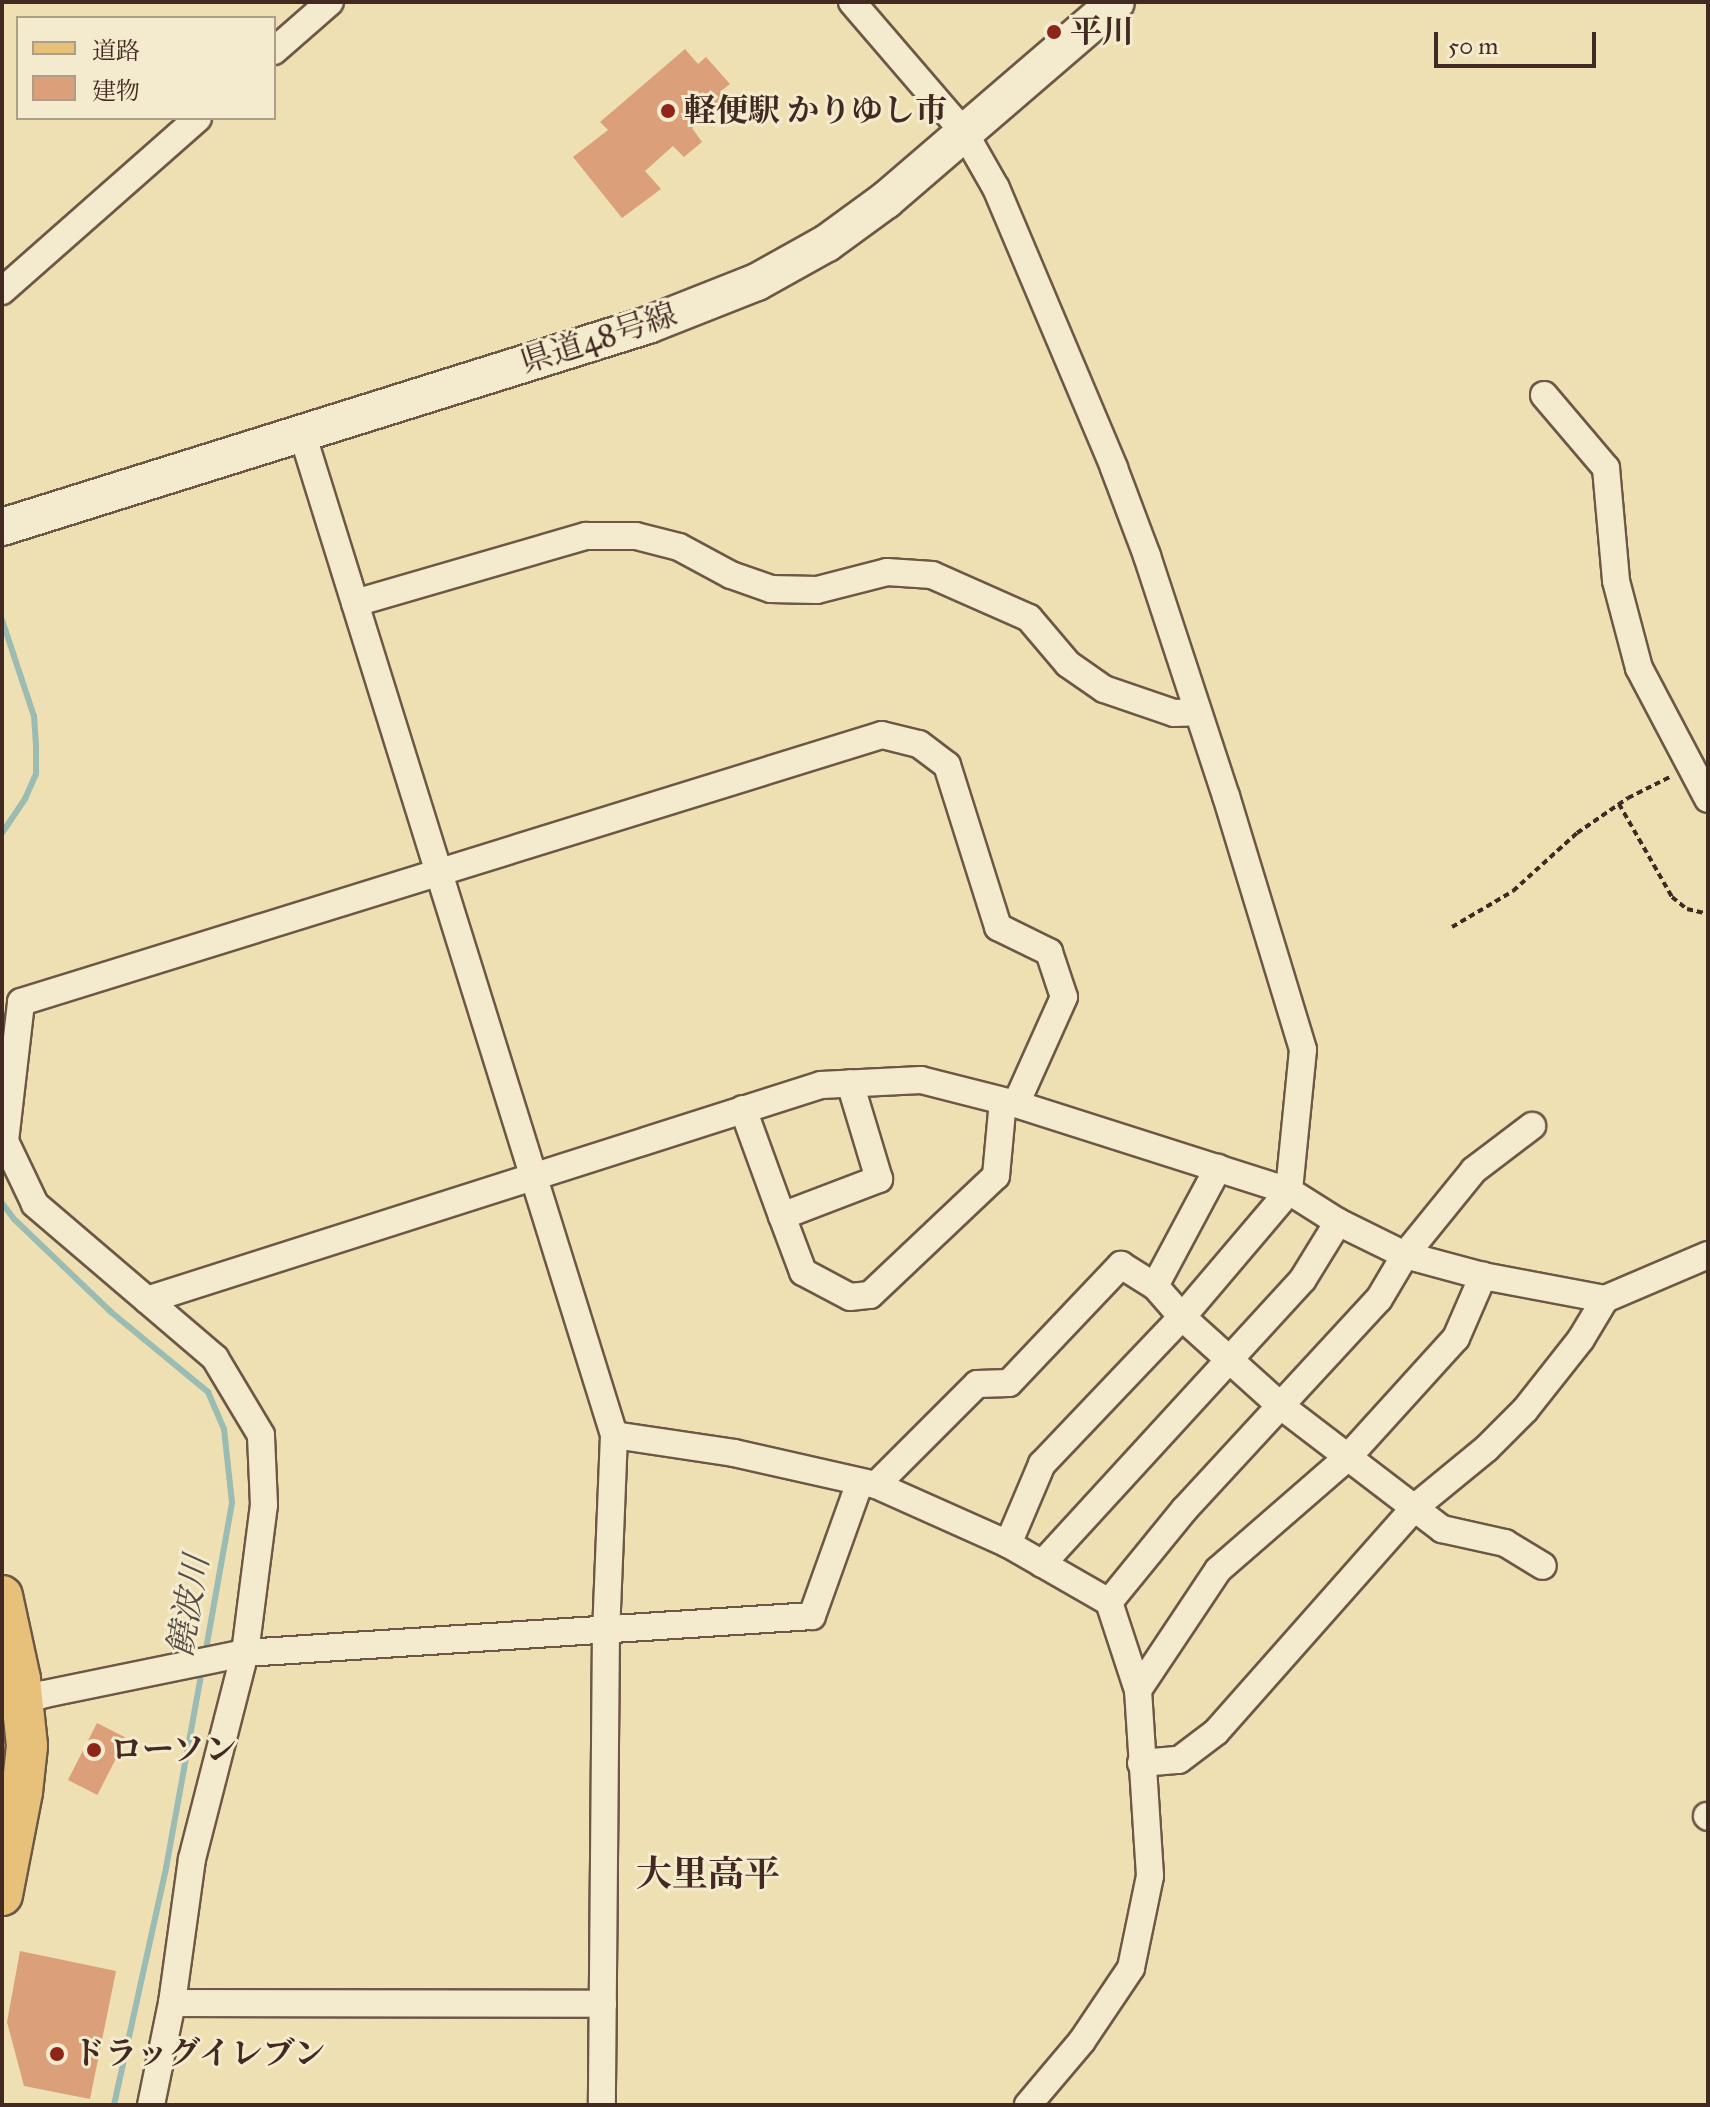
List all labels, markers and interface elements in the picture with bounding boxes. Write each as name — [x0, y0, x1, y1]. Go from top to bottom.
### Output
place label: 平川 — [1070, 13, 1134, 51]
legend — [16, 16, 276, 120]
scale bar — [1438, 16, 1600, 66]
marker: 平川 — [1045, 23, 1063, 41]
text: 50 m — [1448, 31, 1498, 61]
text: 道路 — [92, 36, 140, 66]
text: 建物 — [92, 76, 140, 106]
place label: 軽便駅 かりゆし市 — [684, 92, 947, 130]
marker: 軽便駅 かりゆし市 — [659, 102, 677, 120]
street label: 県道48号線 — [516, 296, 682, 382]
water label: 饒波川 — [159, 1552, 217, 1660]
place label: ローソン — [110, 1731, 238, 1769]
marker: ローソン — [85, 1741, 103, 1759]
district label: 大里高平 — [636, 1853, 780, 1897]
place label: ドラッグイレブン — [73, 2035, 329, 2073]
marker: ドラッグイレブン — [48, 2045, 66, 2063]

